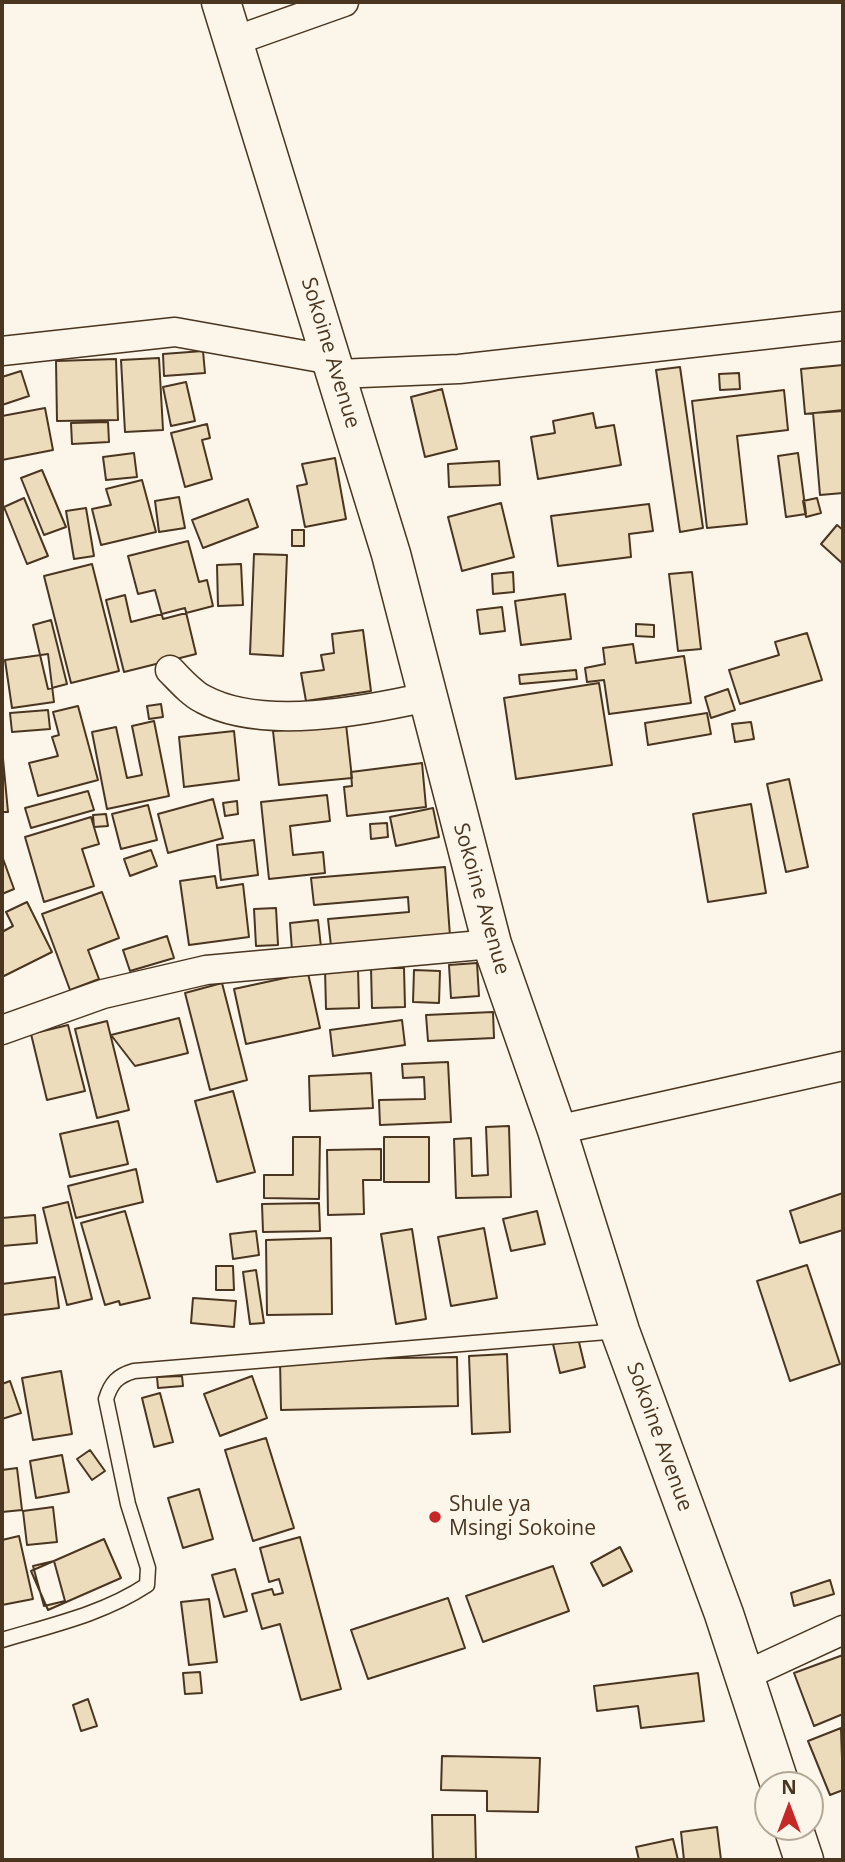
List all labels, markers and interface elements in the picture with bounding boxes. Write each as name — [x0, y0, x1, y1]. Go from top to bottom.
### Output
street label: Sokoine Avenue — [295, 275, 365, 431]
street label: Sokoine Avenue — [447, 820, 515, 978]
street label: Sokoine Avenue — [620, 1359, 698, 1515]
place label: Shule ya Msingi Sokoine — [449, 1492, 596, 1542]
marker: Shule ya Msingi Sokoine — [427, 1509, 443, 1525]
north arrow — [754, 1771, 824, 1841]
text: N — [781, 1774, 797, 1800]

